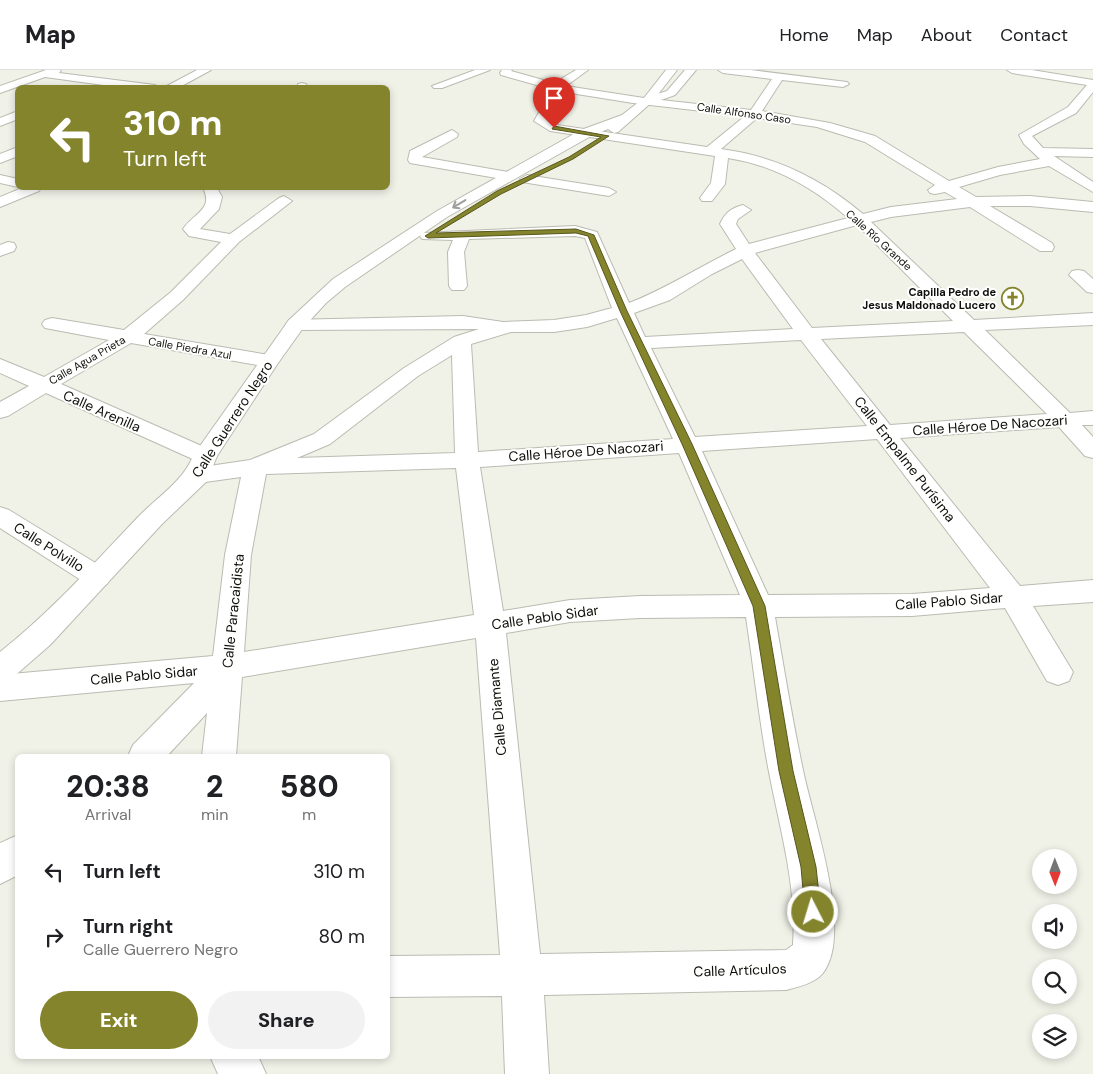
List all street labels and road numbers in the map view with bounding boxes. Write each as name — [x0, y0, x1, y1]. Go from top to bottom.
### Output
street label: Calle Alfonso Caso — [696, 99, 792, 127]
street label: Calle Río Grande — [843, 207, 915, 273]
street label: Calle Agua Prieta — [46, 332, 128, 388]
street label: Calle Piedra Azul — [147, 334, 233, 362]
street label: Calle Guerrero Negro — [187, 357, 277, 481]
street label: Calle Arenilla — [60, 386, 144, 436]
street label: Calle Empalme Purísima — [850, 393, 960, 525]
street label: Calle Héroe De Nacozari — [912, 411, 1068, 439]
street label: Calle Héroe De Nacozari — [508, 437, 664, 465]
street label: Calle Polvillo — [10, 518, 88, 576]
street label: Calle Paracaidista — [218, 553, 248, 669]
street label: Calle Pablo Sidar — [895, 588, 1003, 614]
street label: Calle Pablo Sidar — [490, 601, 600, 633]
street label: Calle Diamante — [484, 658, 510, 756]
street label: Calle Pablo Sidar — [89, 661, 199, 689]
street label: Calle Artículos — [693, 959, 787, 981]

